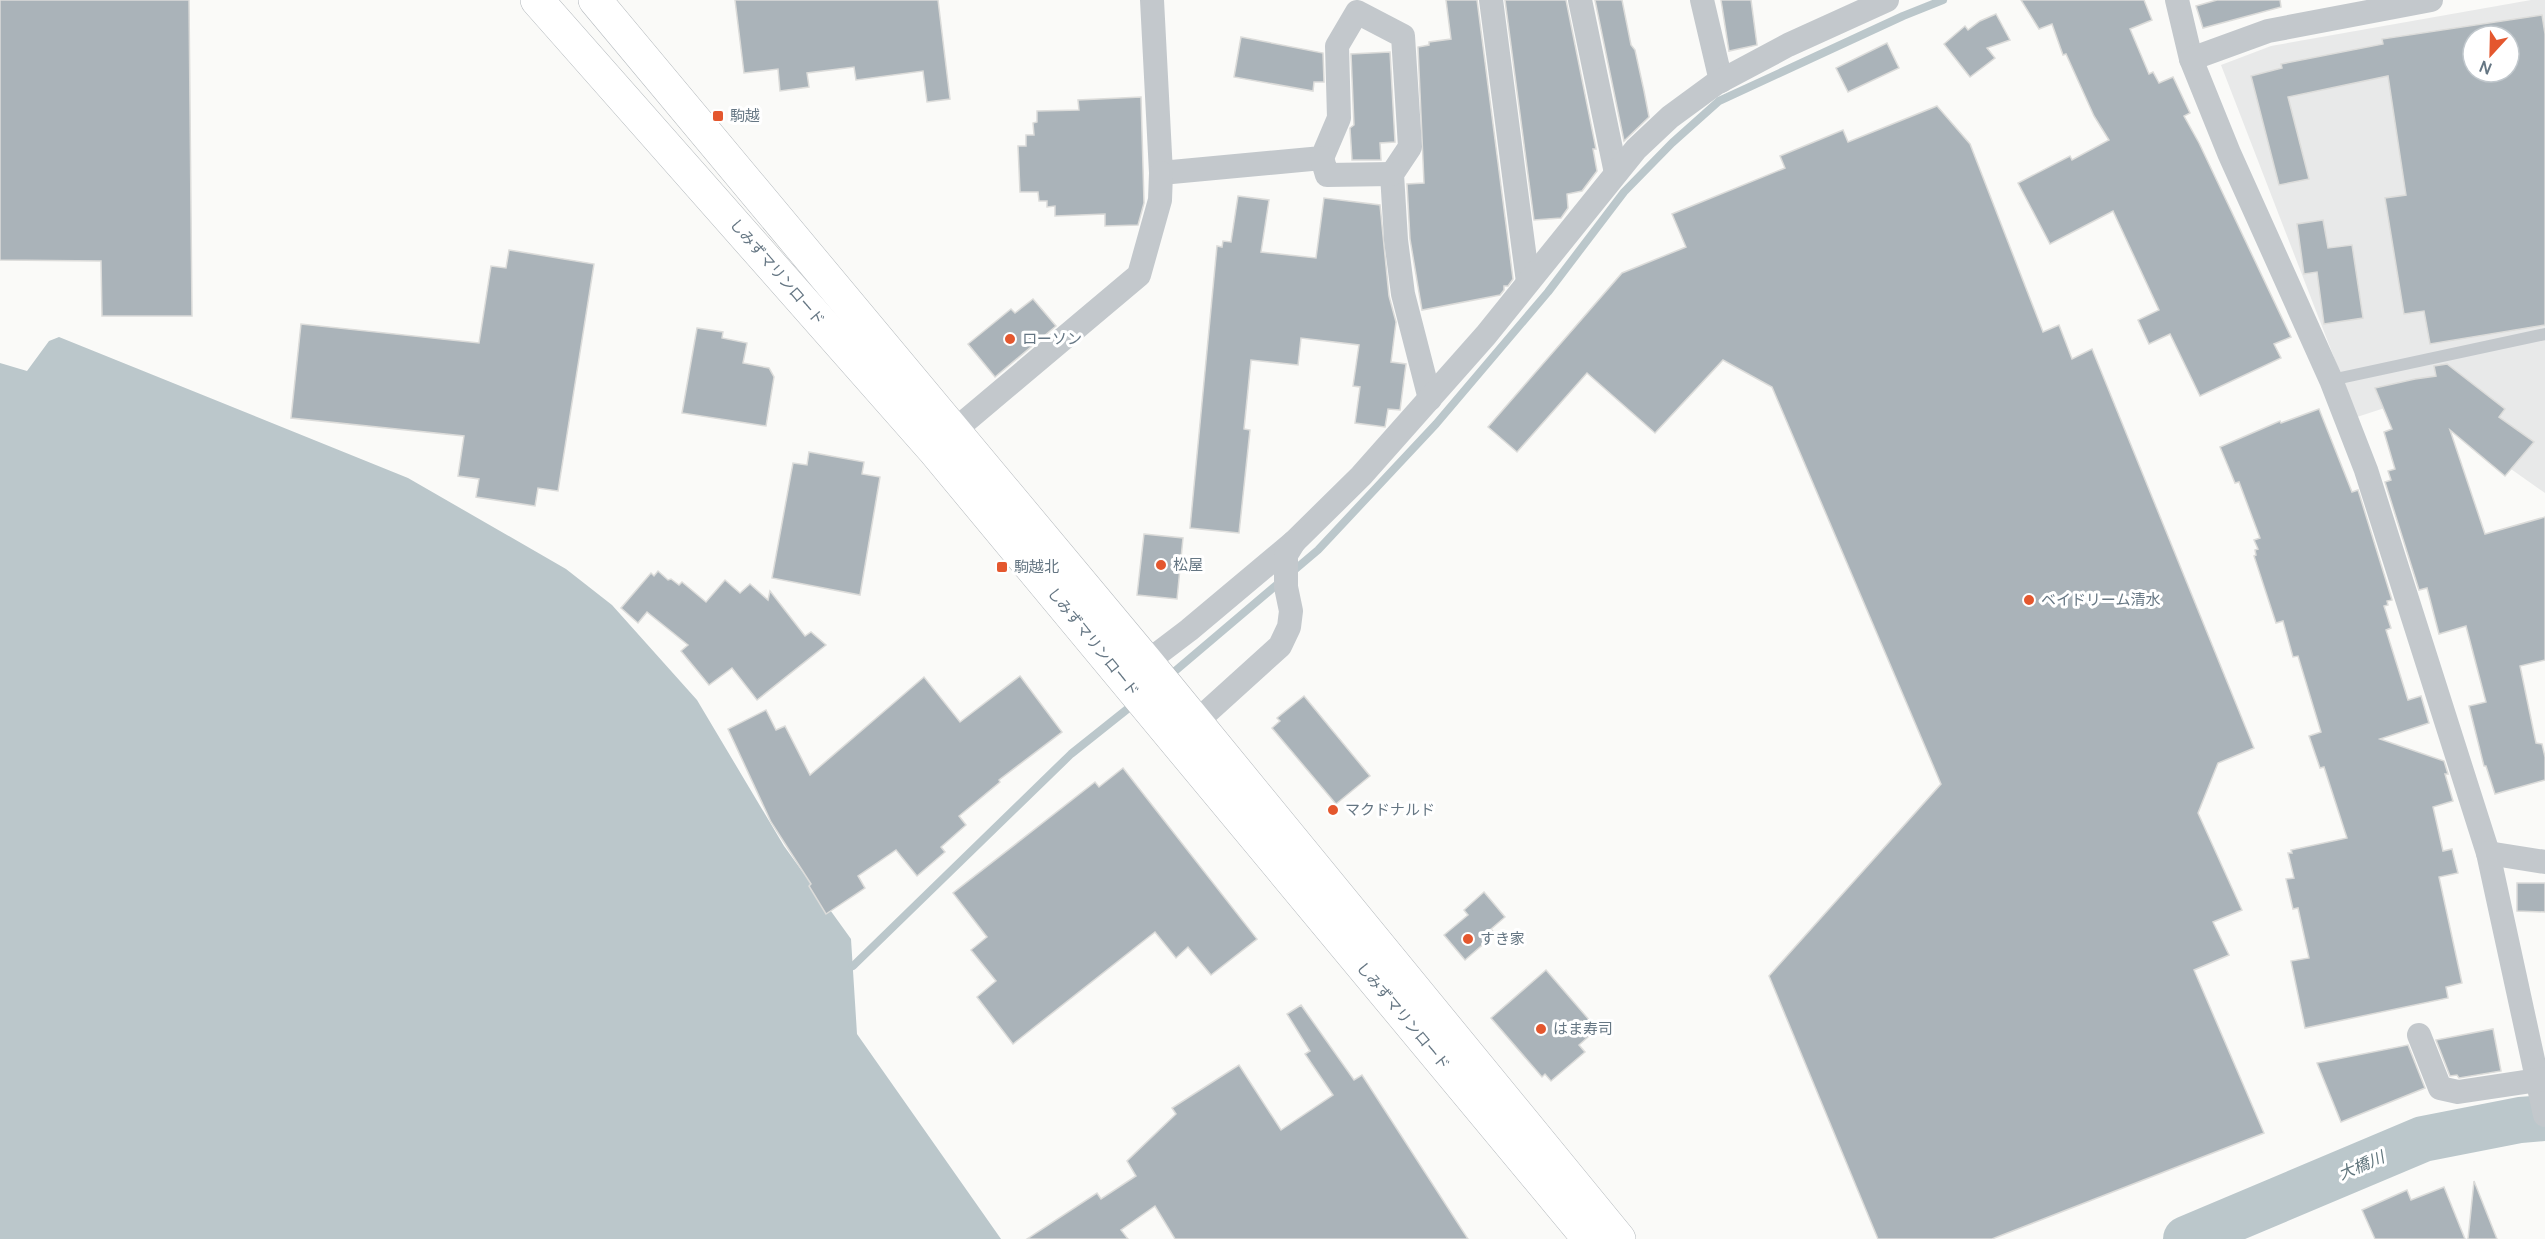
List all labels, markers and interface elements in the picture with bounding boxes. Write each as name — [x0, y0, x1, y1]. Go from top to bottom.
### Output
north arrow — [2461, 24, 2521, 84]
text: N — [2476, 56, 2495, 80]
place label: 駒越 — [730, 105, 760, 126]
marker: 駒越 — [711, 109, 725, 123]
street label: しみずマリンロード — [725, 214, 830, 330]
place label: ローソン — [1022, 328, 1082, 349]
marker: ローソン — [1003, 332, 1017, 346]
place label: 松屋 — [1173, 554, 1203, 575]
place label: 駒越北 — [1014, 556, 1059, 577]
marker: 松屋 — [1154, 558, 1168, 572]
marker: 駒越北 — [995, 560, 1009, 574]
street label: しみずマリンロード — [1043, 583, 1144, 701]
place label: ベイドリーム清水 — [2041, 589, 2161, 610]
marker: ベイドリーム清水 — [2022, 593, 2036, 607]
place label: マクドナルド — [1345, 799, 1435, 820]
marker: マクドナルド — [1326, 803, 1340, 817]
place label: すき家 — [1480, 928, 1525, 949]
marker: すき家 — [1461, 932, 1475, 946]
street label: しみずマリンロード — [1352, 957, 1455, 1074]
place label: はま寿司 — [1553, 1018, 1613, 1039]
marker: はま寿司 — [1534, 1022, 1548, 1036]
water label: 大橋川 — [2335, 1145, 2389, 1185]

